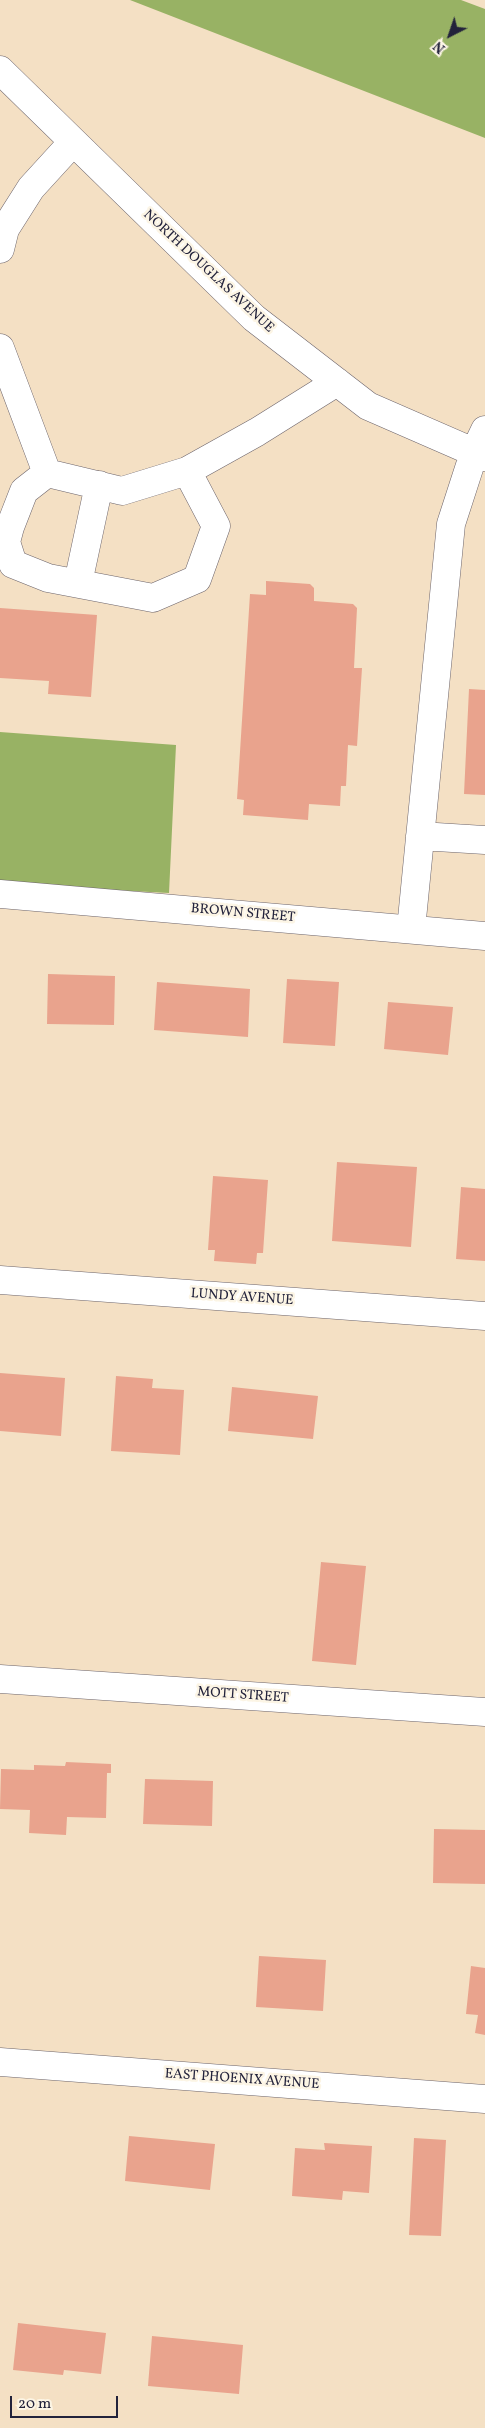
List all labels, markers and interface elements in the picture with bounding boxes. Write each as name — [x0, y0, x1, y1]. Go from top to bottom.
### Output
north arrow — [425, 10, 475, 60]
text: N — [430, 36, 450, 57]
street label: NORTH DOUGLAS AVENUE — [139, 207, 277, 337]
street label: BROWN STREET — [190, 901, 296, 927]
street label: LUNDY AVENUE — [190, 1286, 294, 1310]
street label: MOTT STREET — [197, 1684, 289, 1708]
street label: EAST PHOENIX AVENUE — [164, 2066, 320, 2094]
scale bar — [12, 2386, 120, 2418]
text: 20 m — [18, 2394, 51, 2415]

